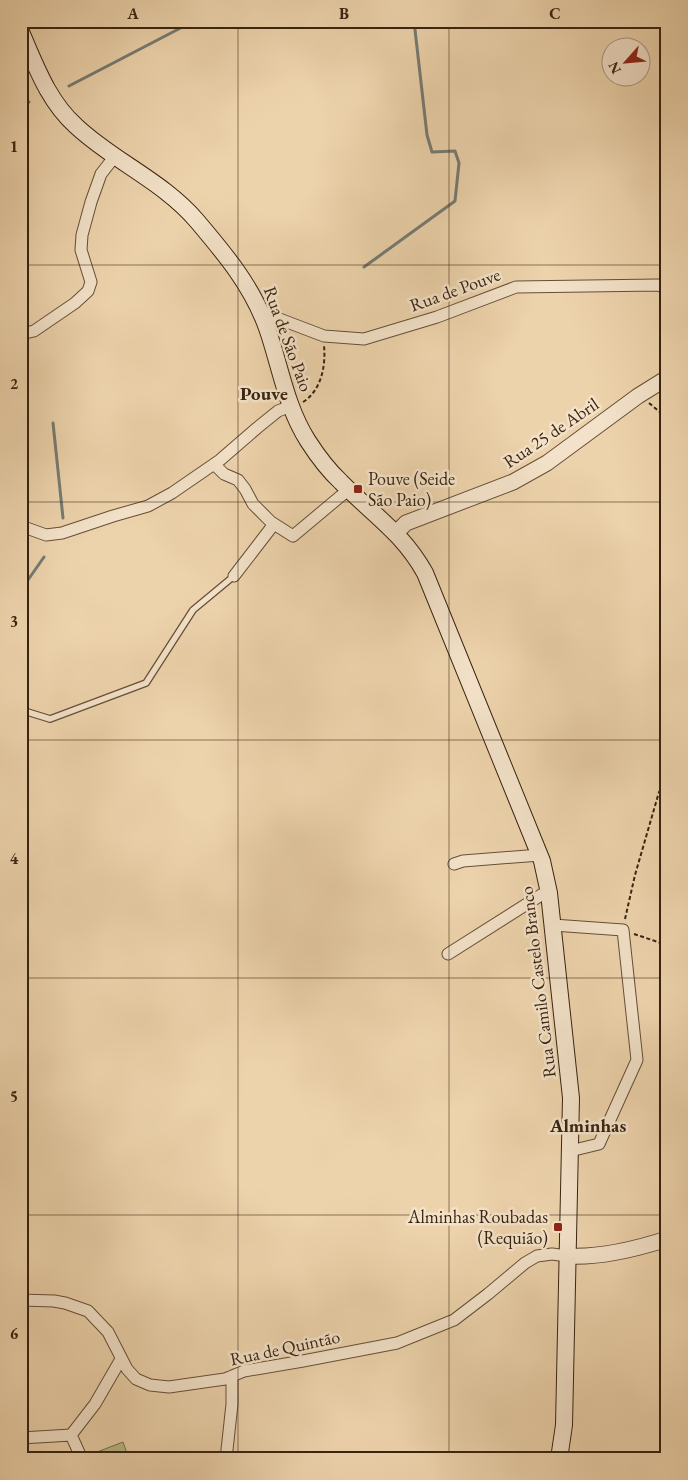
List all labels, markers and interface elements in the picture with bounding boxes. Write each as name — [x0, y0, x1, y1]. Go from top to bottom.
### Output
text: A — [126, 3, 139, 24]
text: B — [339, 3, 349, 24]
text: C — [549, 3, 561, 24]
north arrow — [600, 38, 650, 88]
text: N — [604, 58, 625, 77]
text: 1 — [10, 136, 18, 157]
street label: Rua de Pouve — [406, 263, 503, 317]
street label: Rua de São Paio — [259, 283, 318, 395]
text: 2 — [10, 373, 19, 394]
district label: Pouve — [240, 381, 288, 406]
street label: Rua 25 de Abril — [499, 392, 603, 473]
place label: Pouve (Seide São Paio) — [368, 467, 455, 511]
marker: Pouve (Seide São Paio) — [352, 483, 364, 495]
text: 3 — [10, 611, 18, 632]
text: 4 — [10, 848, 19, 869]
street label: Rua Camilo Castelo Branco — [514, 885, 561, 1079]
text: 5 — [10, 1086, 18, 1107]
district label: Alminhas — [549, 1113, 626, 1138]
place label: Alminhas Roubadas (Requião) — [407, 1205, 548, 1249]
marker: Alminhas Roubadas (Requião) — [552, 1221, 564, 1233]
text: 6 — [10, 1323, 19, 1344]
street label: Rua de Quintão — [228, 1325, 342, 1370]

